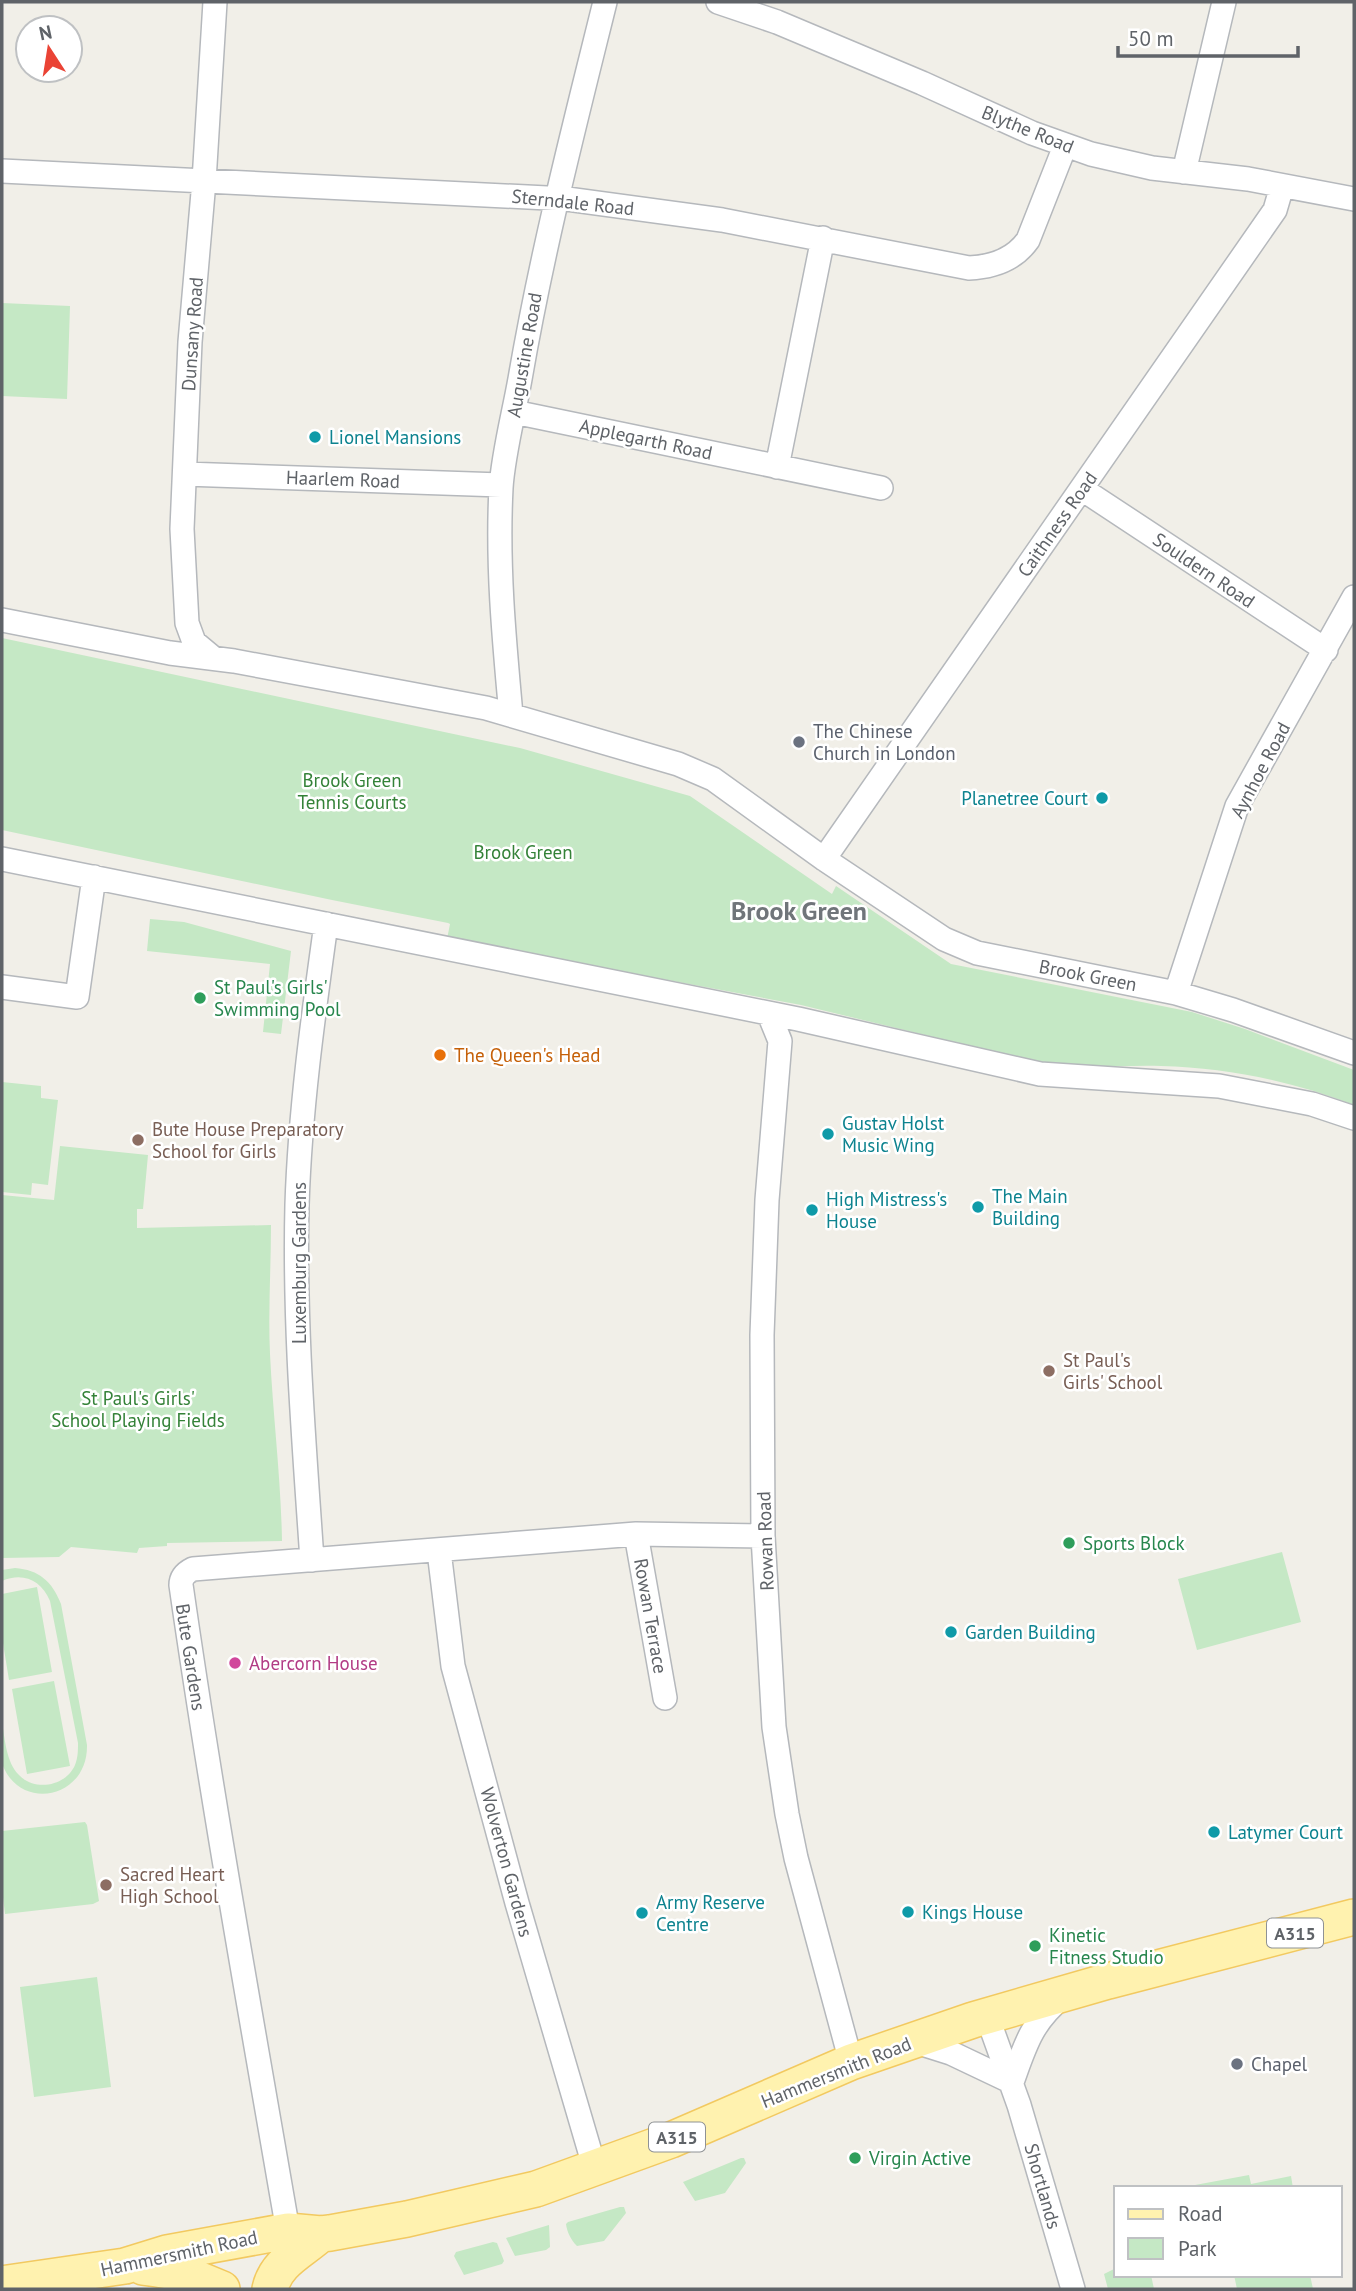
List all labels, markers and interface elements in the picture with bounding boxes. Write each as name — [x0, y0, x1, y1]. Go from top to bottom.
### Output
north arrow — [14, 14, 84, 84]
scale bar — [1118, 14, 1298, 58]
text: N — [37, 19, 54, 45]
text: 50 m — [1128, 25, 1174, 52]
street label: Blythe Road — [978, 100, 1078, 158]
street label: Sterndale Road — [511, 184, 635, 220]
street label: Dunsany Road — [176, 276, 208, 392]
street label: Augustine Road — [501, 291, 547, 419]
street label: Applegarth Road — [577, 413, 715, 465]
place label: Lionel Mansions — [329, 425, 461, 449]
marker: Lionel Mansions — [307, 429, 323, 445]
street label: Haarlem Road — [286, 465, 400, 493]
street label: Caithness Road — [1012, 467, 1102, 581]
street label: Souldern Road — [1148, 527, 1260, 613]
street label: Aynhoe Road — [1225, 718, 1295, 822]
place label: The Chinese Church in London — [813, 719, 956, 765]
marker: The Chinese Church in London — [791, 734, 807, 750]
park label: Brook Green Tennis Courts — [298, 768, 406, 814]
place label: Planetree Court — [961, 786, 1089, 810]
marker: Planetree Court — [1094, 790, 1110, 806]
park label: Brook Green — [473, 840, 573, 864]
district label: Brook Green — [731, 894, 867, 927]
street label: Brook Green — [1037, 954, 1139, 996]
place label: St Paul's Girls' Swimming Pool — [214, 975, 341, 1021]
marker: St Paul's Girls' Swimming Pool — [192, 990, 208, 1006]
place label: The Queen's Head — [454, 1043, 601, 1067]
marker: The Queen's Head — [432, 1047, 448, 1063]
place label: Gustav Holst Music Wing — [842, 1111, 945, 1157]
place label: Bute House Preparatory School for Girls — [152, 1117, 344, 1163]
marker: Gustav Holst Music Wing — [820, 1126, 836, 1142]
marker: Bute House Preparatory School for Girls — [130, 1132, 146, 1148]
street label: Luxemburg Gardens — [287, 1182, 311, 1344]
place label: The Main Building — [992, 1184, 1068, 1230]
place label: High Mistress's House — [826, 1187, 947, 1233]
marker: The Main Building — [970, 1199, 986, 1215]
marker: High Mistress's House — [804, 1202, 820, 1218]
place label: St Paul's Girls' School — [1063, 1348, 1163, 1394]
marker: St Paul's Girls' School — [1041, 1363, 1057, 1379]
park label: St Paul's Girls' School Playing Fields — [51, 1386, 225, 1432]
street label: Rowan Road — [751, 1491, 779, 1591]
place label: Sports Block — [1083, 1531, 1185, 1555]
marker: Sports Block — [1061, 1535, 1077, 1551]
street label: Rowan Terrace — [629, 1557, 673, 1675]
street label: Bute Gardens — [171, 1602, 211, 1712]
place label: Garden Building — [965, 1620, 1096, 1644]
marker: Garden Building — [943, 1624, 959, 1640]
place label: Abercorn House — [249, 1651, 378, 1675]
marker: Abercorn House — [227, 1655, 243, 1671]
street label: Wolverton Gardens — [475, 1785, 539, 1939]
place label: Latymer Court — [1228, 1820, 1343, 1844]
marker: Latymer Court — [1206, 1824, 1222, 1840]
place label: Sacred Heart High School — [120, 1862, 225, 1908]
marker: Sacred Heart High School — [98, 1877, 114, 1893]
place label: Army Reserve Centre — [656, 1890, 765, 1936]
place label: Kings House — [922, 1900, 1023, 1924]
marker: Kings House — [900, 1904, 916, 1920]
marker: Army Reserve Centre — [634, 1905, 650, 1921]
road number: A315 — [1267, 1919, 1323, 1948]
place label: Kinetic Fitness Studio — [1049, 1923, 1164, 1969]
marker: Kinetic Fitness Studio — [1027, 1938, 1043, 1954]
street label: Hammersmith Road — [757, 2031, 915, 2113]
place label: Chapel — [1251, 2052, 1308, 2076]
marker: Chapel — [1229, 2056, 1245, 2072]
road number: A315 — [649, 2122, 705, 2152]
street label: Shortlands — [1019, 2141, 1067, 2231]
place label: Virgin Active — [868, 2146, 971, 2170]
marker: Virgin Active — [847, 2150, 863, 2166]
legend — [1114, 2186, 1342, 2277]
text: Road — [1178, 2200, 1222, 2227]
street label: Hammersmith Road — [98, 2225, 260, 2281]
text: Park — [1178, 2235, 1217, 2262]

